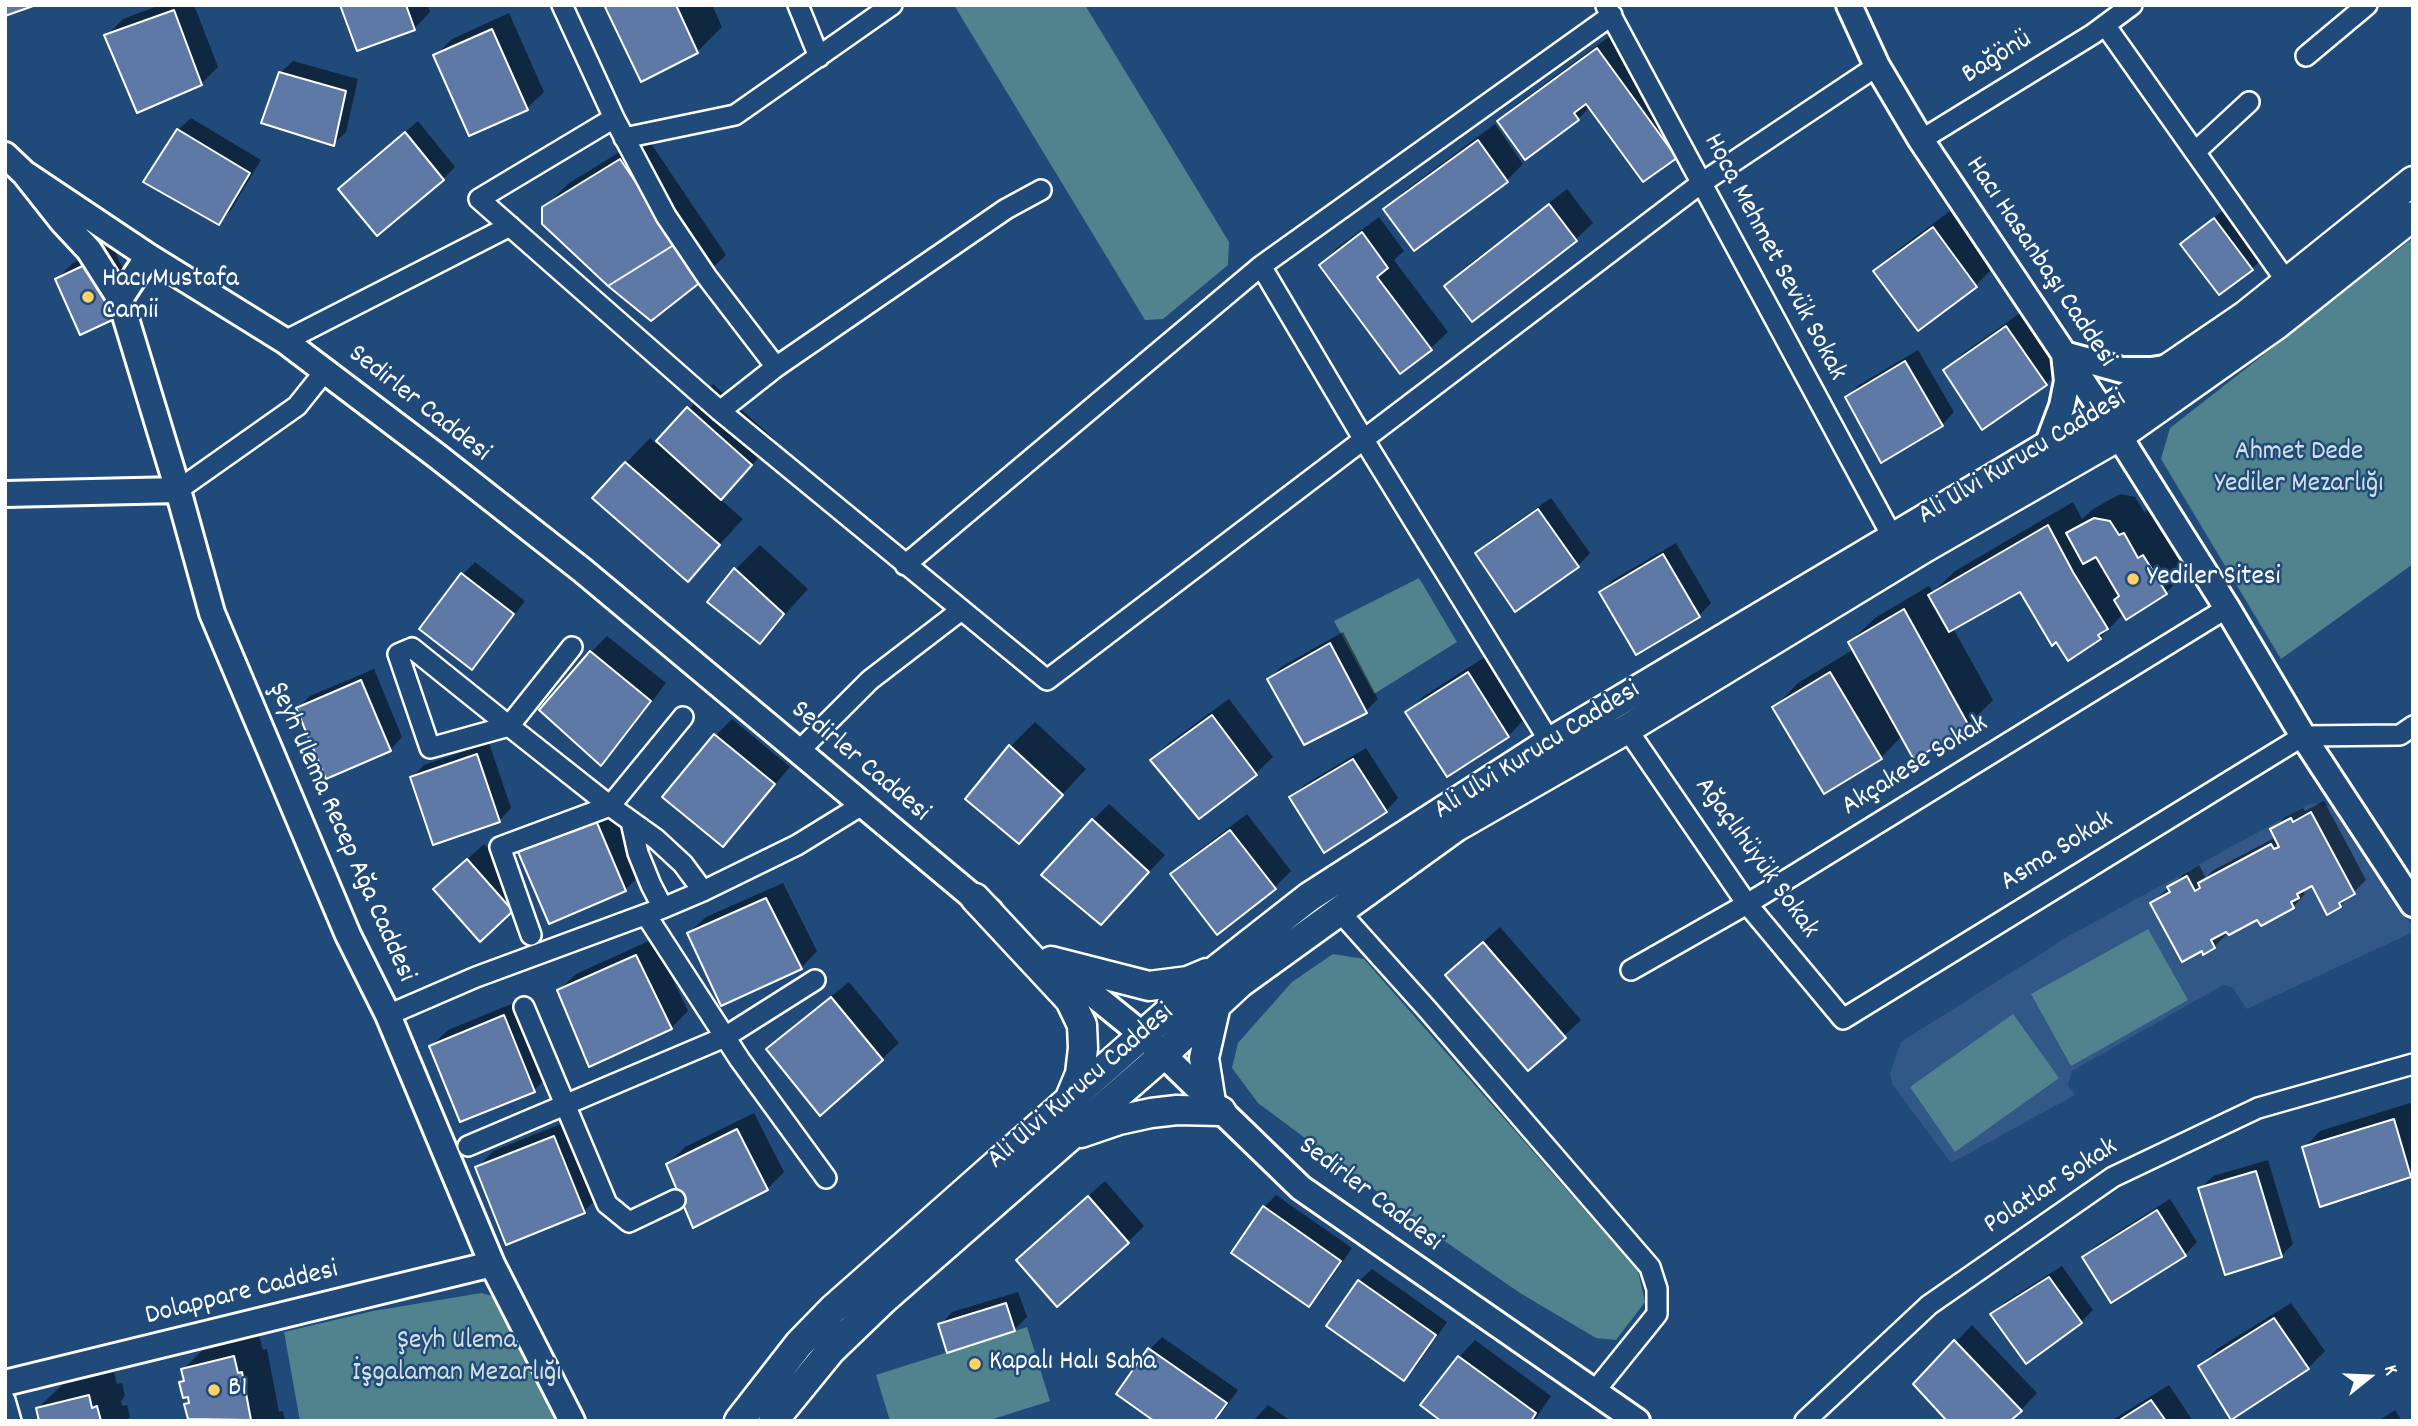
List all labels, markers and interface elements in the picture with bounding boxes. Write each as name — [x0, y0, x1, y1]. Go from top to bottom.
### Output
street label: Bağönü — [1957, 25, 2039, 93]
street label: Hoca Mehmet Sevük Sokak — [1694, 129, 1852, 387]
street label: Hacı Hasanbaşı Caddesi — [1956, 151, 2122, 375]
place label: Hacı Mustafa Camii — [102, 264, 239, 330]
marker: Hacı Mustafa Camii — [80, 289, 96, 305]
street label: Sedirler Caddesi — [340, 339, 496, 471]
street label: Ali Ulvi Kurucu Caddesi — [1913, 384, 2133, 534]
park label: Ahmet Dede Yediler Mezarlığı — [2215, 437, 2383, 503]
place label: Yediler Sitesi — [2147, 562, 2281, 596]
marker: Yediler Sitesi — [2125, 571, 2141, 587]
street label: Ali Ulvi Kurucu Caddesi — [1429, 675, 1647, 829]
street label: Şeyh Ulema Recep Ağa Caddesi — [259, 678, 421, 988]
street label: Sedirler Caddesi — [782, 695, 936, 831]
street label: Akçakese Sokak — [1837, 709, 1995, 825]
street label: Ağaçlıhüyük Sokak — [1685, 772, 1825, 946]
street label: Asma Sokak — [1995, 805, 2121, 901]
street label: Ali Ulvi Kurucu Caddesi — [982, 998, 1182, 1178]
street label: Sedirler Caddesi — [1290, 1131, 1448, 1261]
street label: Polatlar Sokak — [1979, 1132, 2125, 1244]
street label: Dolappare Caddesi — [142, 1255, 342, 1335]
park label: Şeyh Ulema İşgalaman Mezarlığı — [353, 1326, 561, 1392]
north arrow — [2334, 1342, 2404, 1412]
place label: Kapalı Halı Saha — [989, 1347, 1156, 1381]
marker: Kapalı Halı Saha — [967, 1356, 983, 1372]
text: K — [2375, 1362, 2404, 1379]
place label: B1 — [228, 1373, 247, 1407]
marker: B1 — [206, 1382, 222, 1398]

